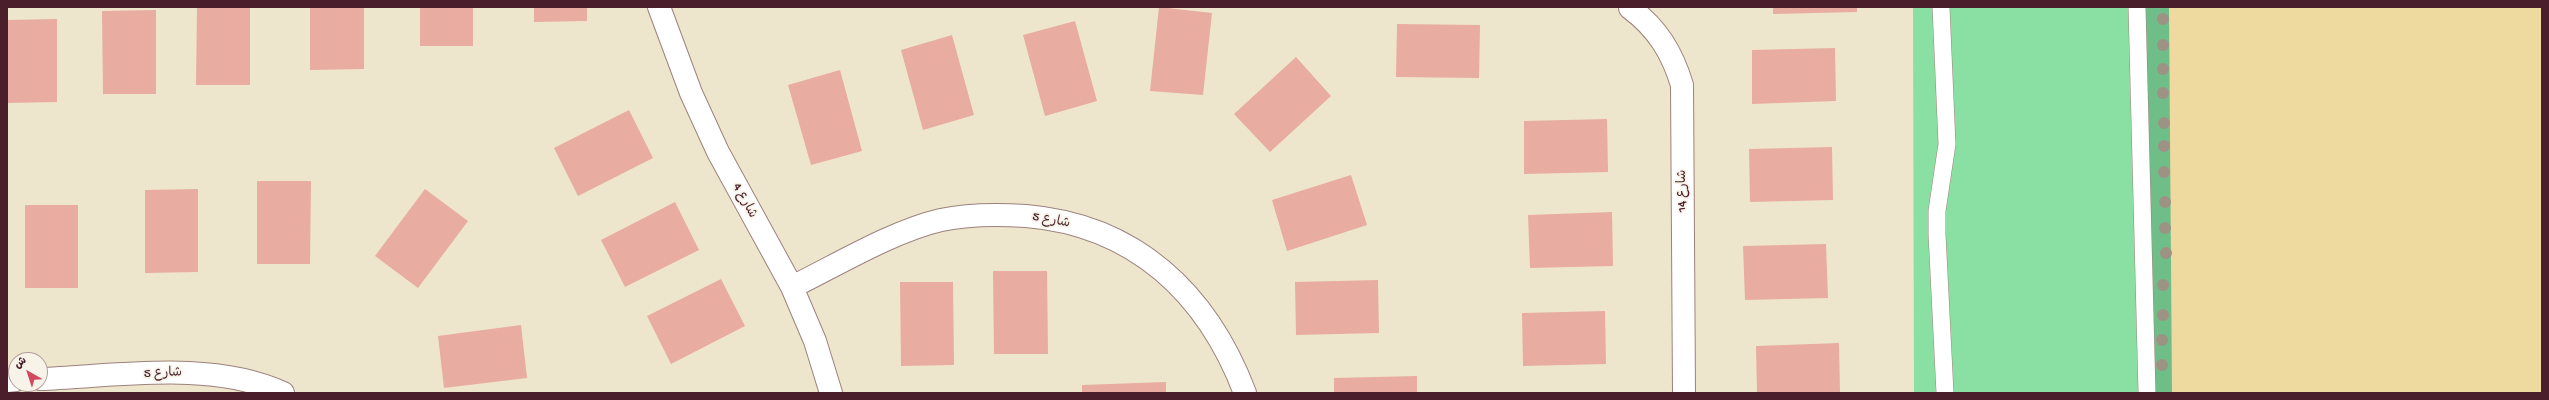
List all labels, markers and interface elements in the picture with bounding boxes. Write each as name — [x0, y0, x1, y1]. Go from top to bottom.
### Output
street label: شارع 14 — [1675, 170, 1691, 212]
street label: شارع 4 — [728, 181, 760, 221]
street label: شارع 5 — [1031, 210, 1071, 232]
north arrow — [8, 352, 48, 392]
text: ش — [13, 355, 30, 372]
street label: شارع 5 — [144, 366, 182, 382]

